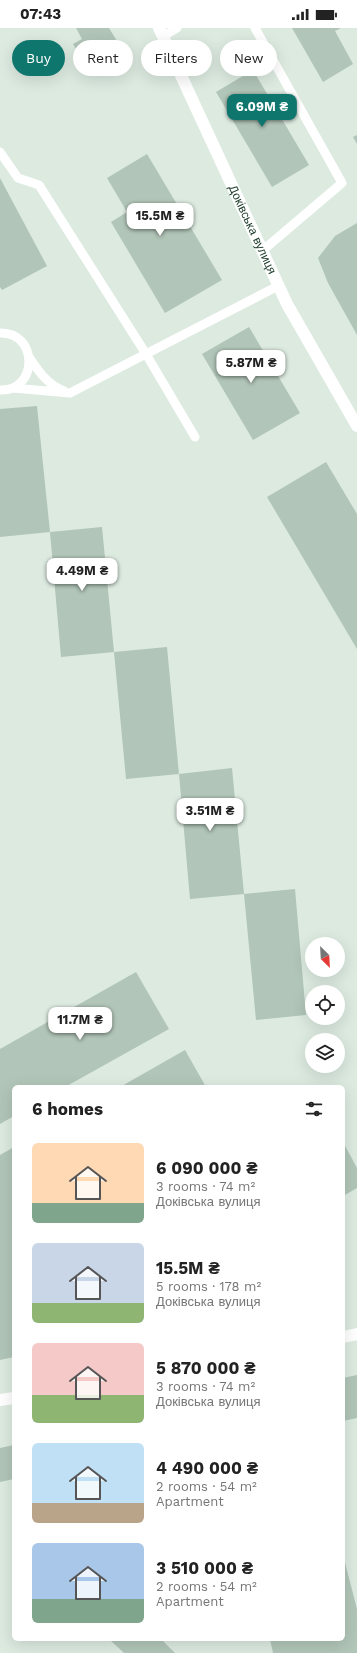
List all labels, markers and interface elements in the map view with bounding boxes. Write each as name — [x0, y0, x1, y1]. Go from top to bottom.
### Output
text: 07:43 — [20, 5, 61, 23]
chip: Buy — [12, 40, 65, 76]
chip: Rent — [73, 40, 133, 76]
chip: Filters — [141, 40, 212, 76]
chip: New — [220, 40, 277, 76]
pin: 6.09M ₴ — [225, 94, 299, 128]
text: 6.09M ₴ — [236, 99, 288, 114]
street label: Доківська вулиця — [226, 183, 279, 276]
pin: 15.5M ₴ — [123, 203, 197, 237]
text: 15.5M ₴ — [136, 208, 184, 223]
pin: 5.87M ₴ — [214, 350, 288, 384]
text: 5.87M ₴ — [225, 355, 277, 370]
pin: 4.49M ₴ — [45, 558, 119, 592]
text: 4.49M ₴ — [56, 563, 108, 578]
pin: 3.51M ₴ — [173, 798, 247, 832]
text: 3.51M ₴ — [186, 803, 234, 818]
north arrow — [305, 937, 345, 977]
map controls — [305, 937, 345, 1073]
button: locate — [305, 985, 345, 1025]
pin: 11.7M ₴ — [43, 1007, 117, 1041]
text: 11.7M ₴ — [57, 1012, 103, 1027]
button: layers — [305, 1033, 345, 1073]
icon: filters — [303, 1098, 325, 1120]
text: 6 homes — [32, 1099, 103, 1119]
text: 6 090 000 ₴ — [156, 1158, 258, 1178]
icon: home — [64, 1159, 112, 1207]
text: 3 rooms · 74 m² — [156, 1179, 255, 1194]
text: Доківська вулиця — [156, 1194, 261, 1209]
text: 15.5M ₴ — [156, 1258, 220, 1278]
icon: home — [64, 1259, 112, 1307]
text: 5 rooms · 178 m² — [156, 1279, 261, 1294]
text: Доківська вулиця — [156, 1294, 261, 1309]
text: 5 870 000 ₴ — [156, 1358, 256, 1378]
icon: home — [64, 1359, 112, 1407]
text: 3 rooms · 74 m² — [156, 1379, 255, 1394]
text: Доківська вулиця — [156, 1394, 261, 1409]
text: 4 490 000 ₴ — [156, 1458, 258, 1478]
icon: home — [64, 1459, 112, 1507]
text: 2 rooms · 54 m² — [156, 1479, 257, 1494]
text: Apartment — [156, 1494, 224, 1509]
text: 3 510 000 ₴ — [156, 1558, 253, 1578]
icon: home — [64, 1559, 112, 1607]
text: 2 rooms · 54 m² — [156, 1579, 257, 1594]
text: Apartment — [156, 1594, 224, 1609]

